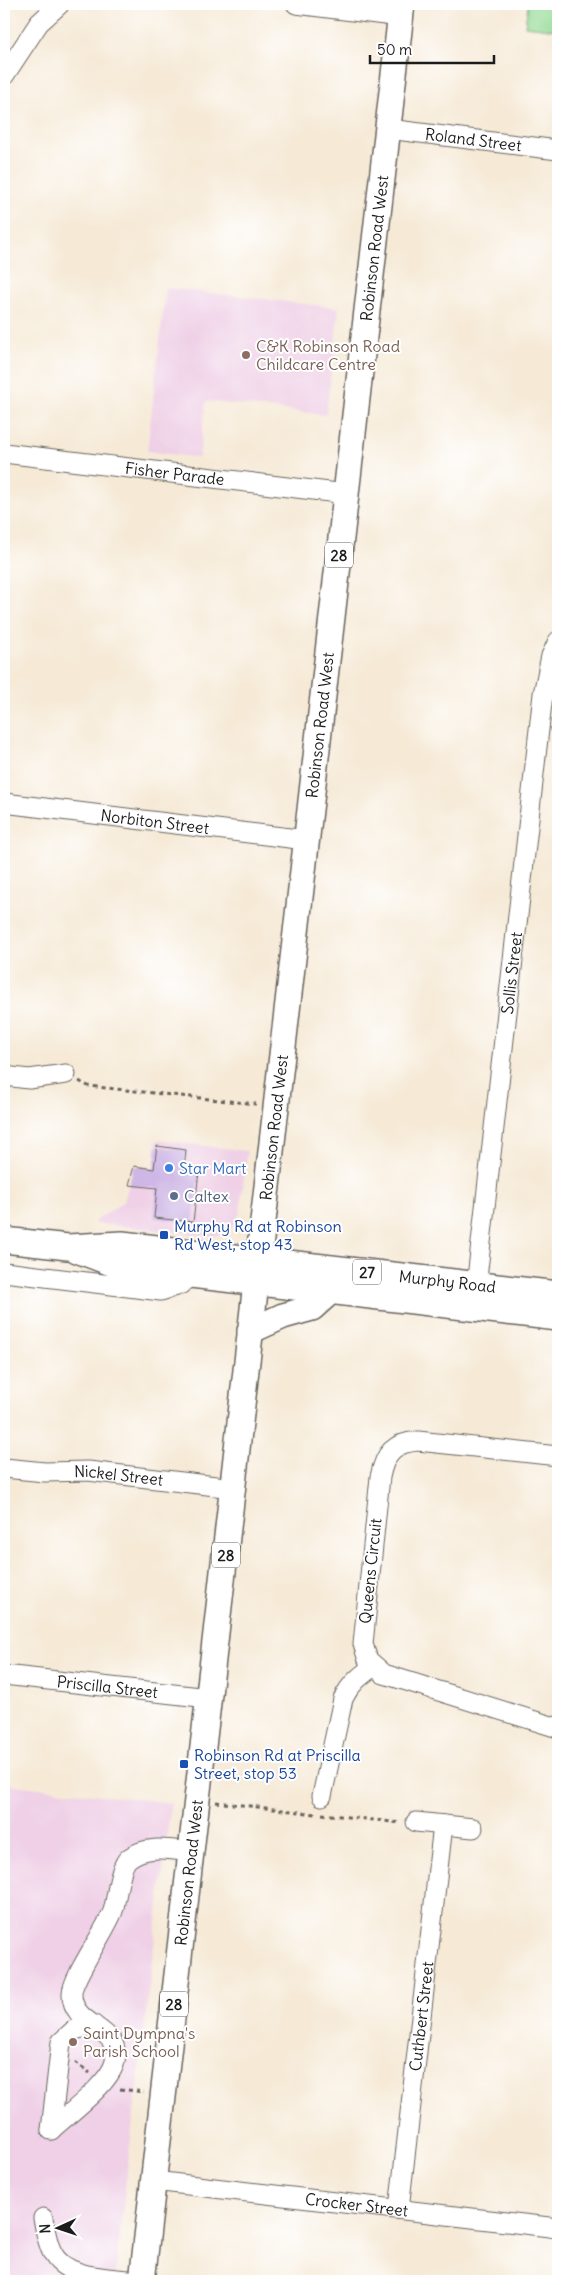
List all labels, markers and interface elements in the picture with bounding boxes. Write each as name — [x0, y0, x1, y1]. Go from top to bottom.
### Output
scale bar — [370, 32, 493, 64]
text: 50 m — [377, 40, 412, 59]
street label: Roland Street — [424, 124, 523, 155]
street label: Robinson Road West — [356, 174, 392, 322]
place label: C&K Robinson Road Childcare Centre — [256, 336, 400, 374]
marker: C&K Robinson Road Childcare Centre — [240, 349, 252, 361]
street label: Fisher Parade — [124, 458, 226, 489]
road number: 28 — [325, 542, 353, 568]
street label: Robinson Road West — [301, 650, 338, 799]
street label: Norbiton Street — [99, 805, 211, 838]
street label: Sollis Street — [497, 930, 526, 1015]
street label: Robinson Road West — [255, 1053, 292, 1202]
place label: Star Mart — [179, 1158, 247, 1178]
marker: Star Mart — [163, 1162, 175, 1174]
place label: Caltex — [184, 1186, 229, 1206]
marker: Caltex — [168, 1190, 180, 1202]
place label: Murphy Rd at Robinson Rd West, stop 43 — [174, 1216, 342, 1254]
marker: Murphy Rd at Robinson Rd West, stop 43 — [158, 1229, 170, 1241]
road number: 27 — [353, 1260, 381, 1284]
street label: Murphy Road — [398, 1266, 497, 1297]
street label: Nickel Street — [74, 1461, 165, 1490]
street label: Queens Circuit — [355, 1517, 386, 1625]
road number: 28 — [212, 1542, 240, 1568]
street label: Priscilla Street — [56, 1671, 160, 1702]
place label: Robinson Rd at Priscilla Street, stop 53 — [194, 1745, 361, 1783]
marker: Robinson Rd at Priscilla Street, stop 53 — [178, 1758, 190, 1770]
street label: Robinson Road West — [170, 1798, 207, 1947]
street label: Cuthbert Street — [405, 1960, 437, 2072]
road number: 28 — [160, 1992, 188, 2016]
place label: Saint Dympna's Parish School — [83, 2023, 195, 2061]
marker: Saint Dympna's Parish School — [67, 2036, 79, 2048]
street label: Crocker Street — [304, 2189, 410, 2221]
north arrow — [32, 2202, 82, 2252]
text: N — [36, 2223, 54, 2234]

